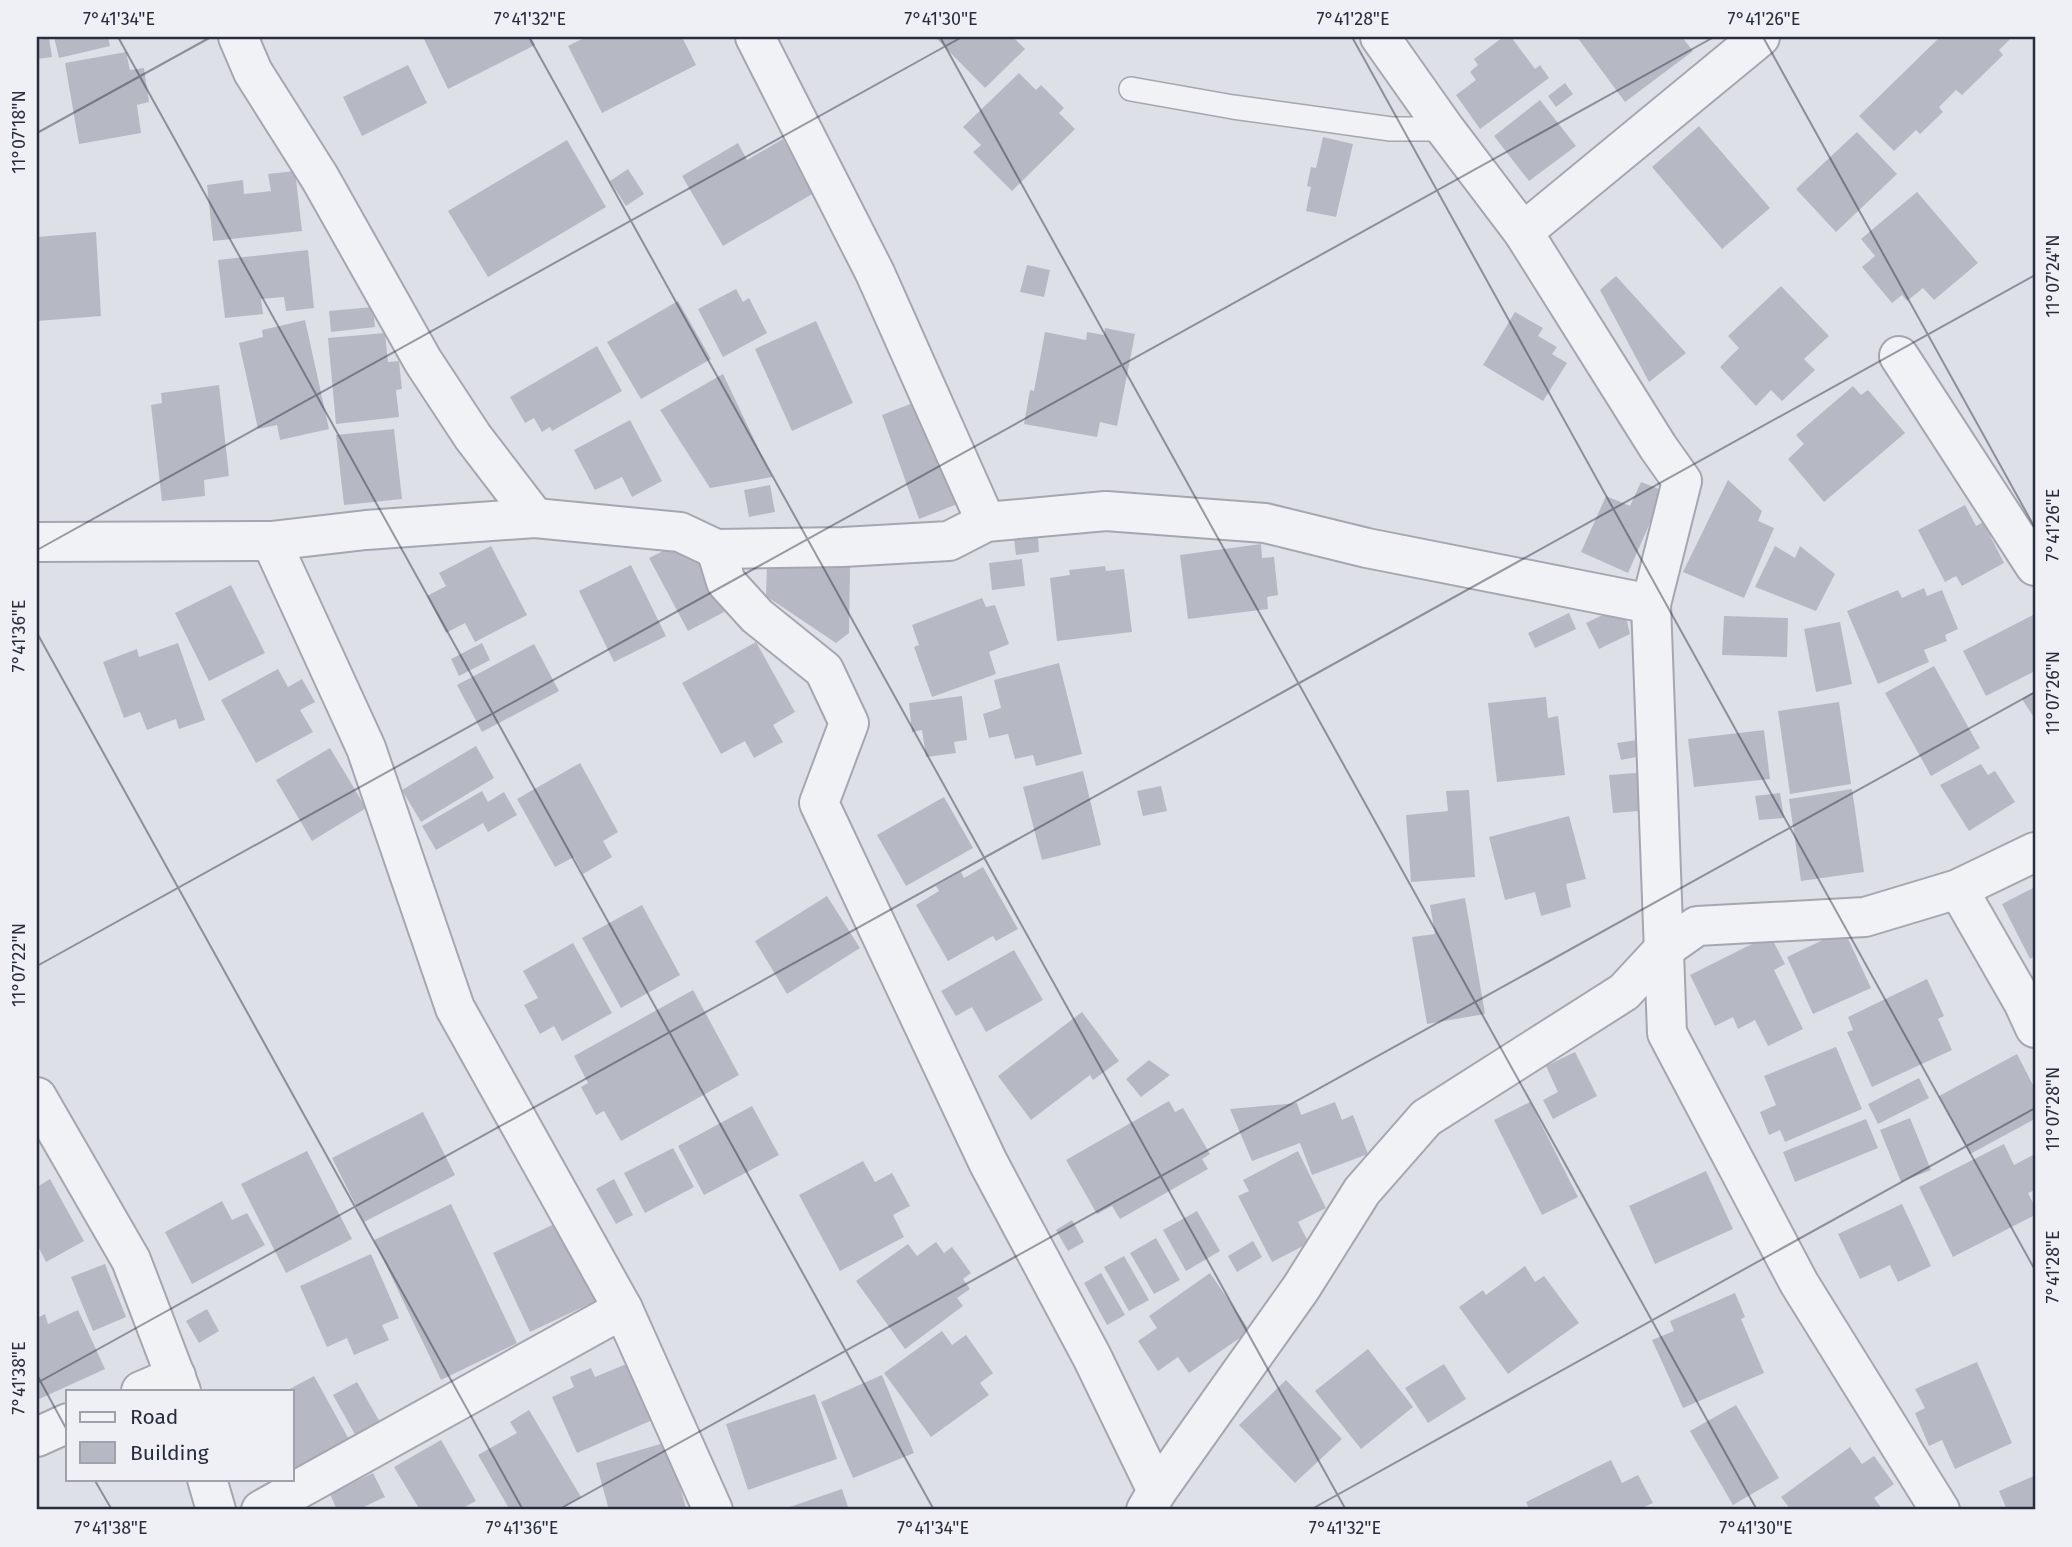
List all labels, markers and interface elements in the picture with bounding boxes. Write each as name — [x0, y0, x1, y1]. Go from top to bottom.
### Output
text: 7°41'34"E — [83, 8, 155, 30]
text: 7°41'32"E — [494, 8, 566, 30]
text: 7°41'30"E — [904, 8, 978, 30]
text: 7°41'28"E — [1316, 8, 1390, 30]
text: 7°41'26"E — [1728, 8, 1800, 30]
text: 11°07'18"N — [8, 90, 30, 174]
text: 11°07'24"N — [2042, 234, 2064, 318]
text: 7°41'26"E — [2042, 489, 2064, 561]
text: 7°41'36"E — [8, 600, 30, 672]
text: 11°07'26"N — [2042, 651, 2064, 735]
text: 11°07'22"N — [8, 923, 30, 1007]
text: 11°07'28"N — [2042, 1067, 2064, 1151]
text: 7°41'28"E — [2042, 1230, 2064, 1304]
text: 7°41'38"E — [8, 1341, 30, 1415]
legend — [66, 1390, 294, 1480]
text: Road — [130, 1404, 178, 1430]
text: Building — [130, 1440, 209, 1466]
text: 7°41'38"E — [74, 1517, 148, 1539]
text: 7°41'36"E — [486, 1517, 558, 1539]
text: 7°41'34"E — [897, 1517, 969, 1539]
text: 7°41'32"E — [1309, 1517, 1381, 1539]
text: 7°41'30"E — [1719, 1517, 1793, 1539]

